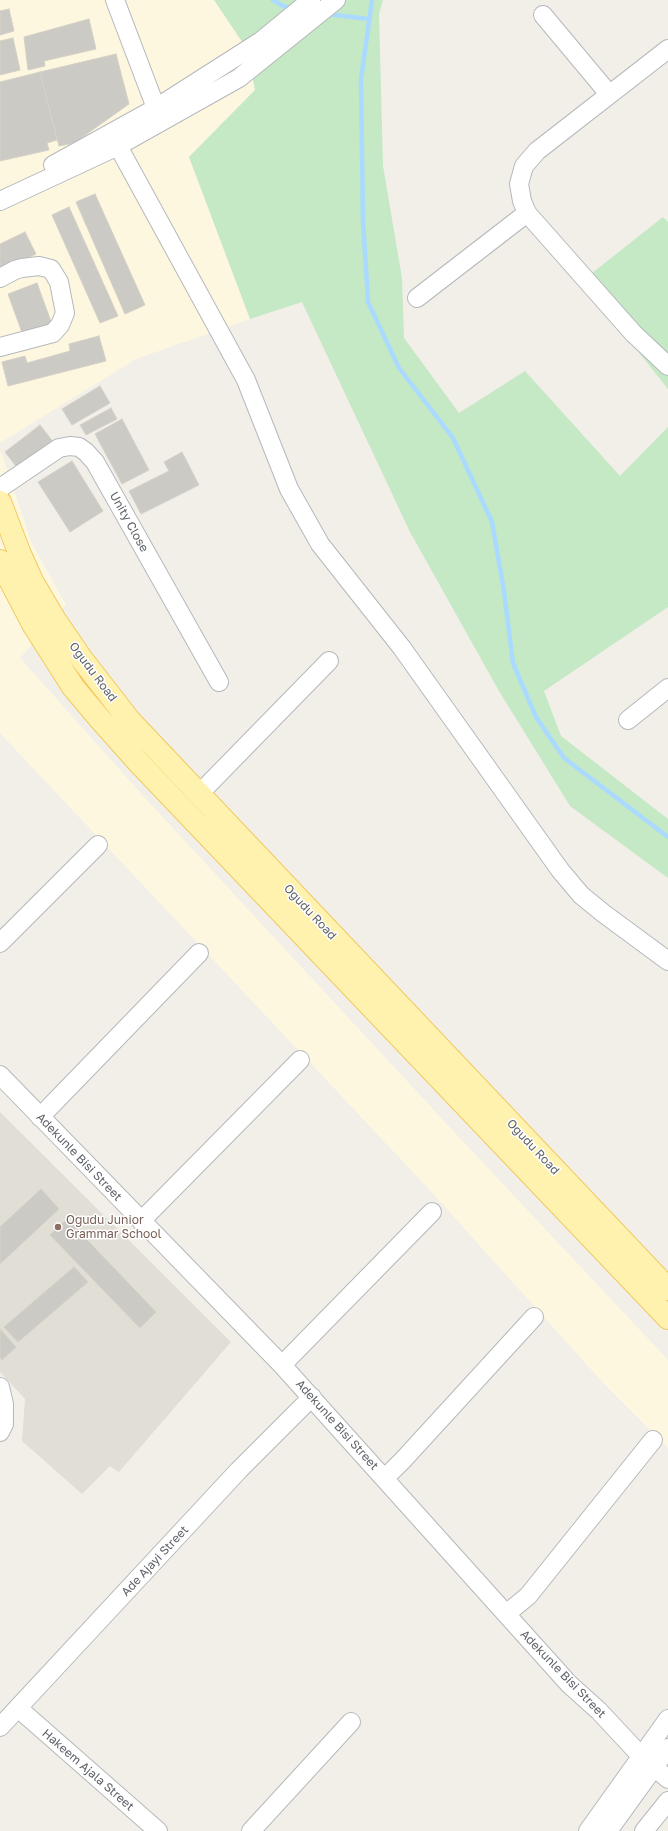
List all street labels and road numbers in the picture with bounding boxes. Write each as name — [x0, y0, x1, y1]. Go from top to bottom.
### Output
street label: Unity Close — [107, 489, 151, 555]
street label: Ogudu Road — [66, 639, 120, 705]
street label: Ogudu Road — [281, 881, 339, 943]
street label: Adekunle Bisi Street — [33, 1110, 125, 1204]
street label: Ogudu Road — [504, 1116, 562, 1178]
street label: Adekunle Bisi Street — [293, 1377, 381, 1473]
street label: Ade Ajayi Street — [119, 1523, 191, 1599]
street label: Adekunle Bisi Street — [517, 1627, 609, 1721]
street label: Hakeem Ajala Street — [39, 1726, 137, 1814]

